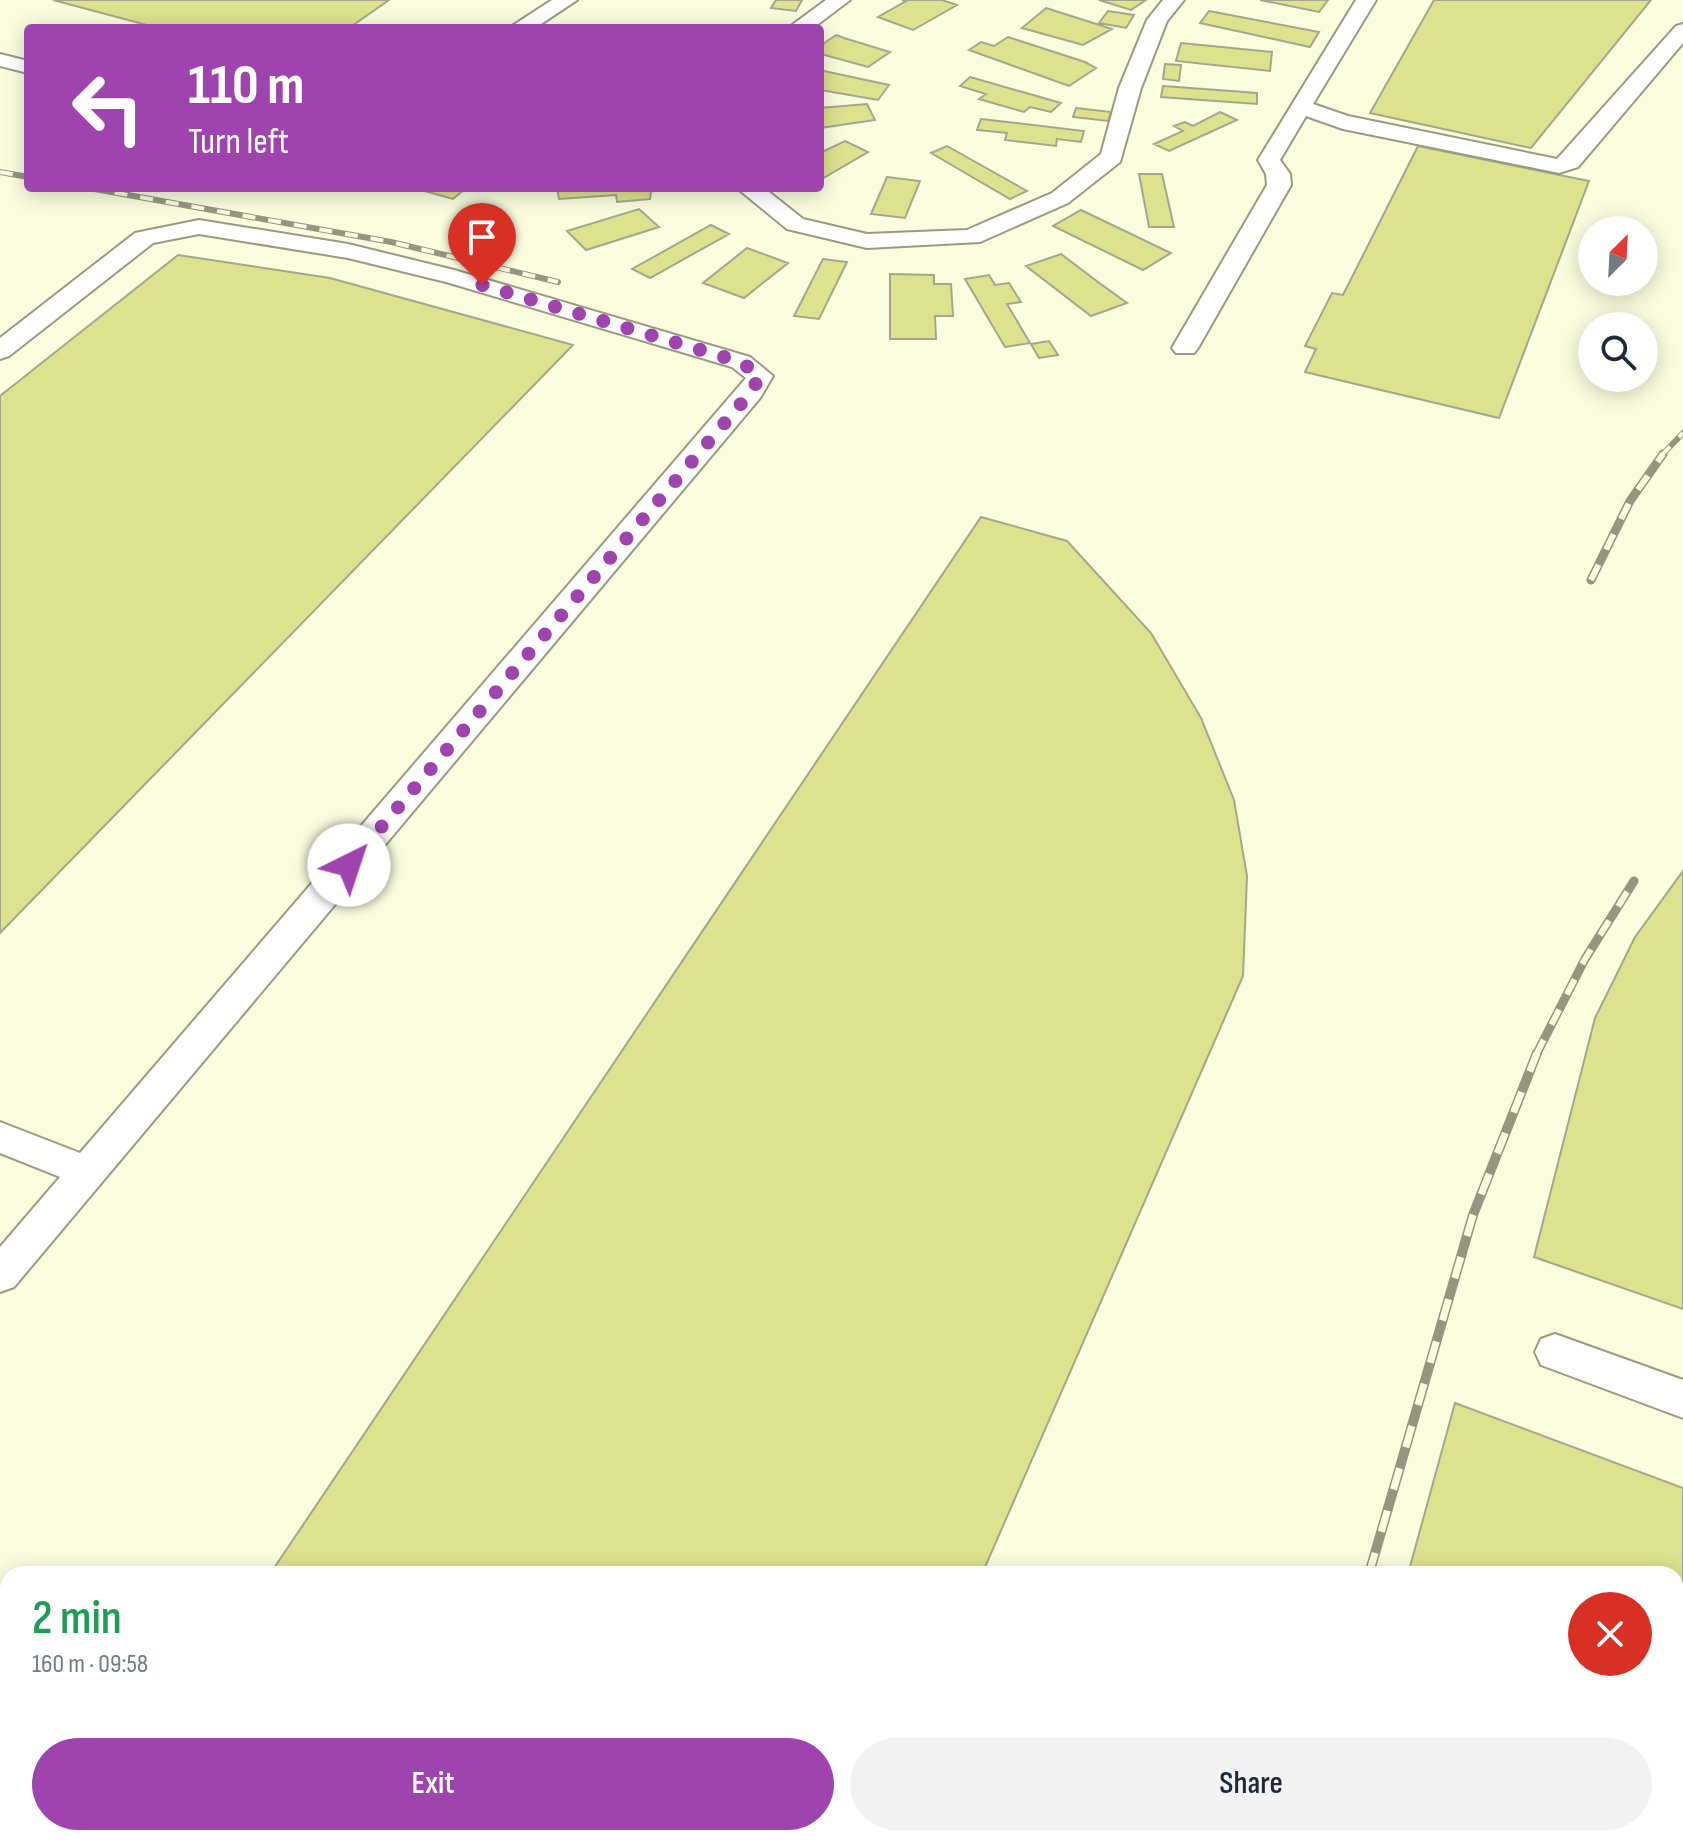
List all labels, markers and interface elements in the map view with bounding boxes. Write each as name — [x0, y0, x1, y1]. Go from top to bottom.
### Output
text: 110 m — [188, 53, 304, 120]
icon: left — [56, 56, 160, 160]
text: Turn left — [188, 121, 289, 164]
pin — [448, 203, 516, 285]
icon: arrive — [460, 215, 504, 259]
north arrow — [1578, 216, 1658, 296]
map controls — [1578, 216, 1658, 392]
button: search — [1578, 312, 1658, 392]
position arrow — [307, 823, 391, 907]
text: 2 min — [32, 1590, 122, 1647]
button: close — [1568, 1592, 1652, 1676]
text: 160 m · 09:58 — [32, 1649, 148, 1680]
button: Exit — [32, 1738, 834, 1830]
button: Share — [850, 1738, 1652, 1830]

